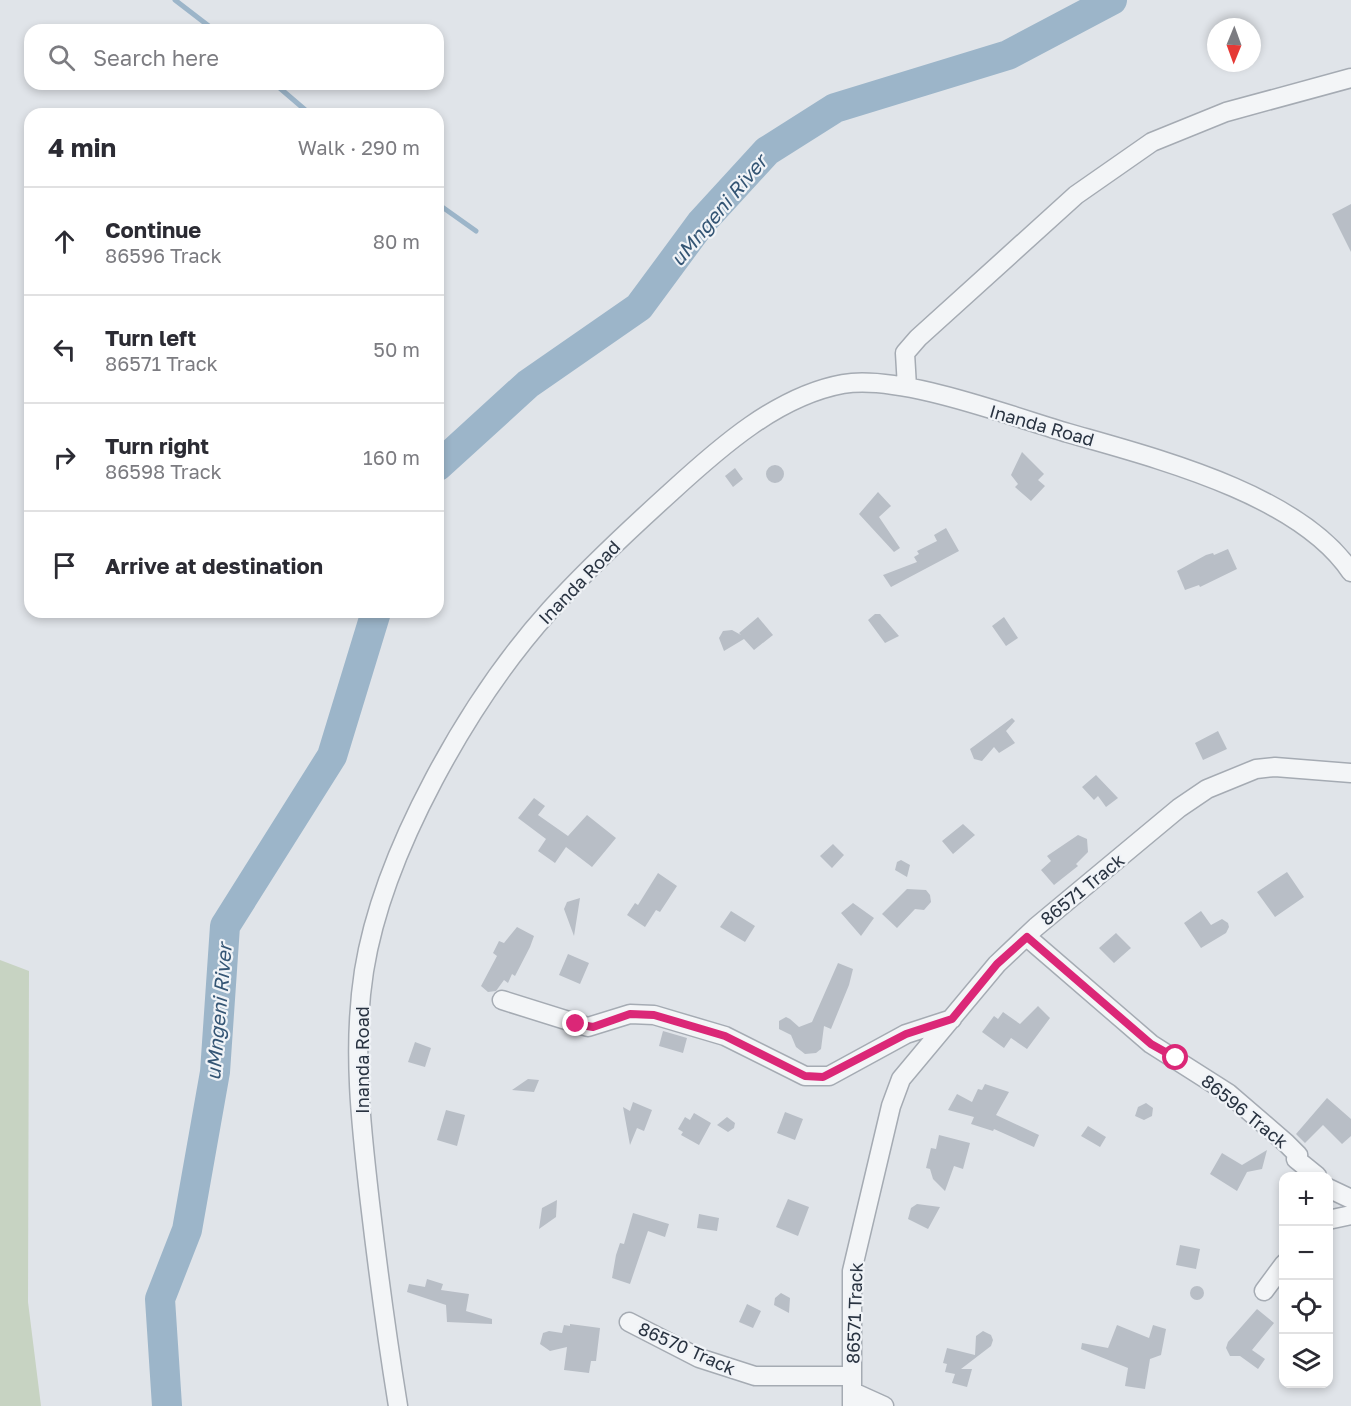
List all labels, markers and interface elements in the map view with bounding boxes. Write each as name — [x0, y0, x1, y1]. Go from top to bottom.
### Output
north arrow — [1207, 18, 1261, 72]
search box — [24, 24, 444, 90]
icon: search — [45, 41, 78, 74]
text: Search here — [93, 44, 219, 71]
text: 4 min — [48, 132, 116, 163]
text: Walk · 290 m — [298, 135, 420, 159]
water label: uMngeni River — [665, 147, 774, 271]
text: Continue — [105, 216, 201, 243]
icon: ahead — [48, 225, 81, 258]
text: 80 m — [373, 229, 420, 253]
text: 86596 Track — [105, 243, 222, 267]
text: Turn left — [105, 324, 196, 351]
icon: left — [48, 333, 81, 366]
text: 50 m — [373, 337, 420, 361]
text: 86571 Track — [105, 351, 218, 375]
street label: Inanda Road — [987, 400, 1097, 450]
text: Turn right — [105, 432, 209, 459]
icon: right — [48, 441, 81, 474]
text: 160 m — [363, 445, 420, 469]
text: 86598 Track — [105, 459, 222, 483]
street label: Inanda Road — [534, 536, 624, 628]
icon: arrive — [48, 549, 81, 582]
text: Arrive at destination — [105, 552, 323, 579]
street label: 86571 Track — [1036, 848, 1128, 930]
water label: uMngeni River — [200, 939, 237, 1082]
street label: Inanda Road — [351, 1006, 373, 1114]
route end — [562, 1010, 588, 1036]
route start — [1162, 1044, 1188, 1070]
street label: 86596 Track — [1197, 1069, 1293, 1153]
map controls — [1279, 1172, 1333, 1388]
button: + — [1279, 1172, 1333, 1226]
button: − — [1279, 1226, 1333, 1280]
street label: 86571 Track — [841, 1262, 867, 1364]
button: locate — [1279, 1280, 1333, 1334]
street label: 86570 Track — [635, 1317, 739, 1379]
button: layers — [1279, 1334, 1333, 1388]

